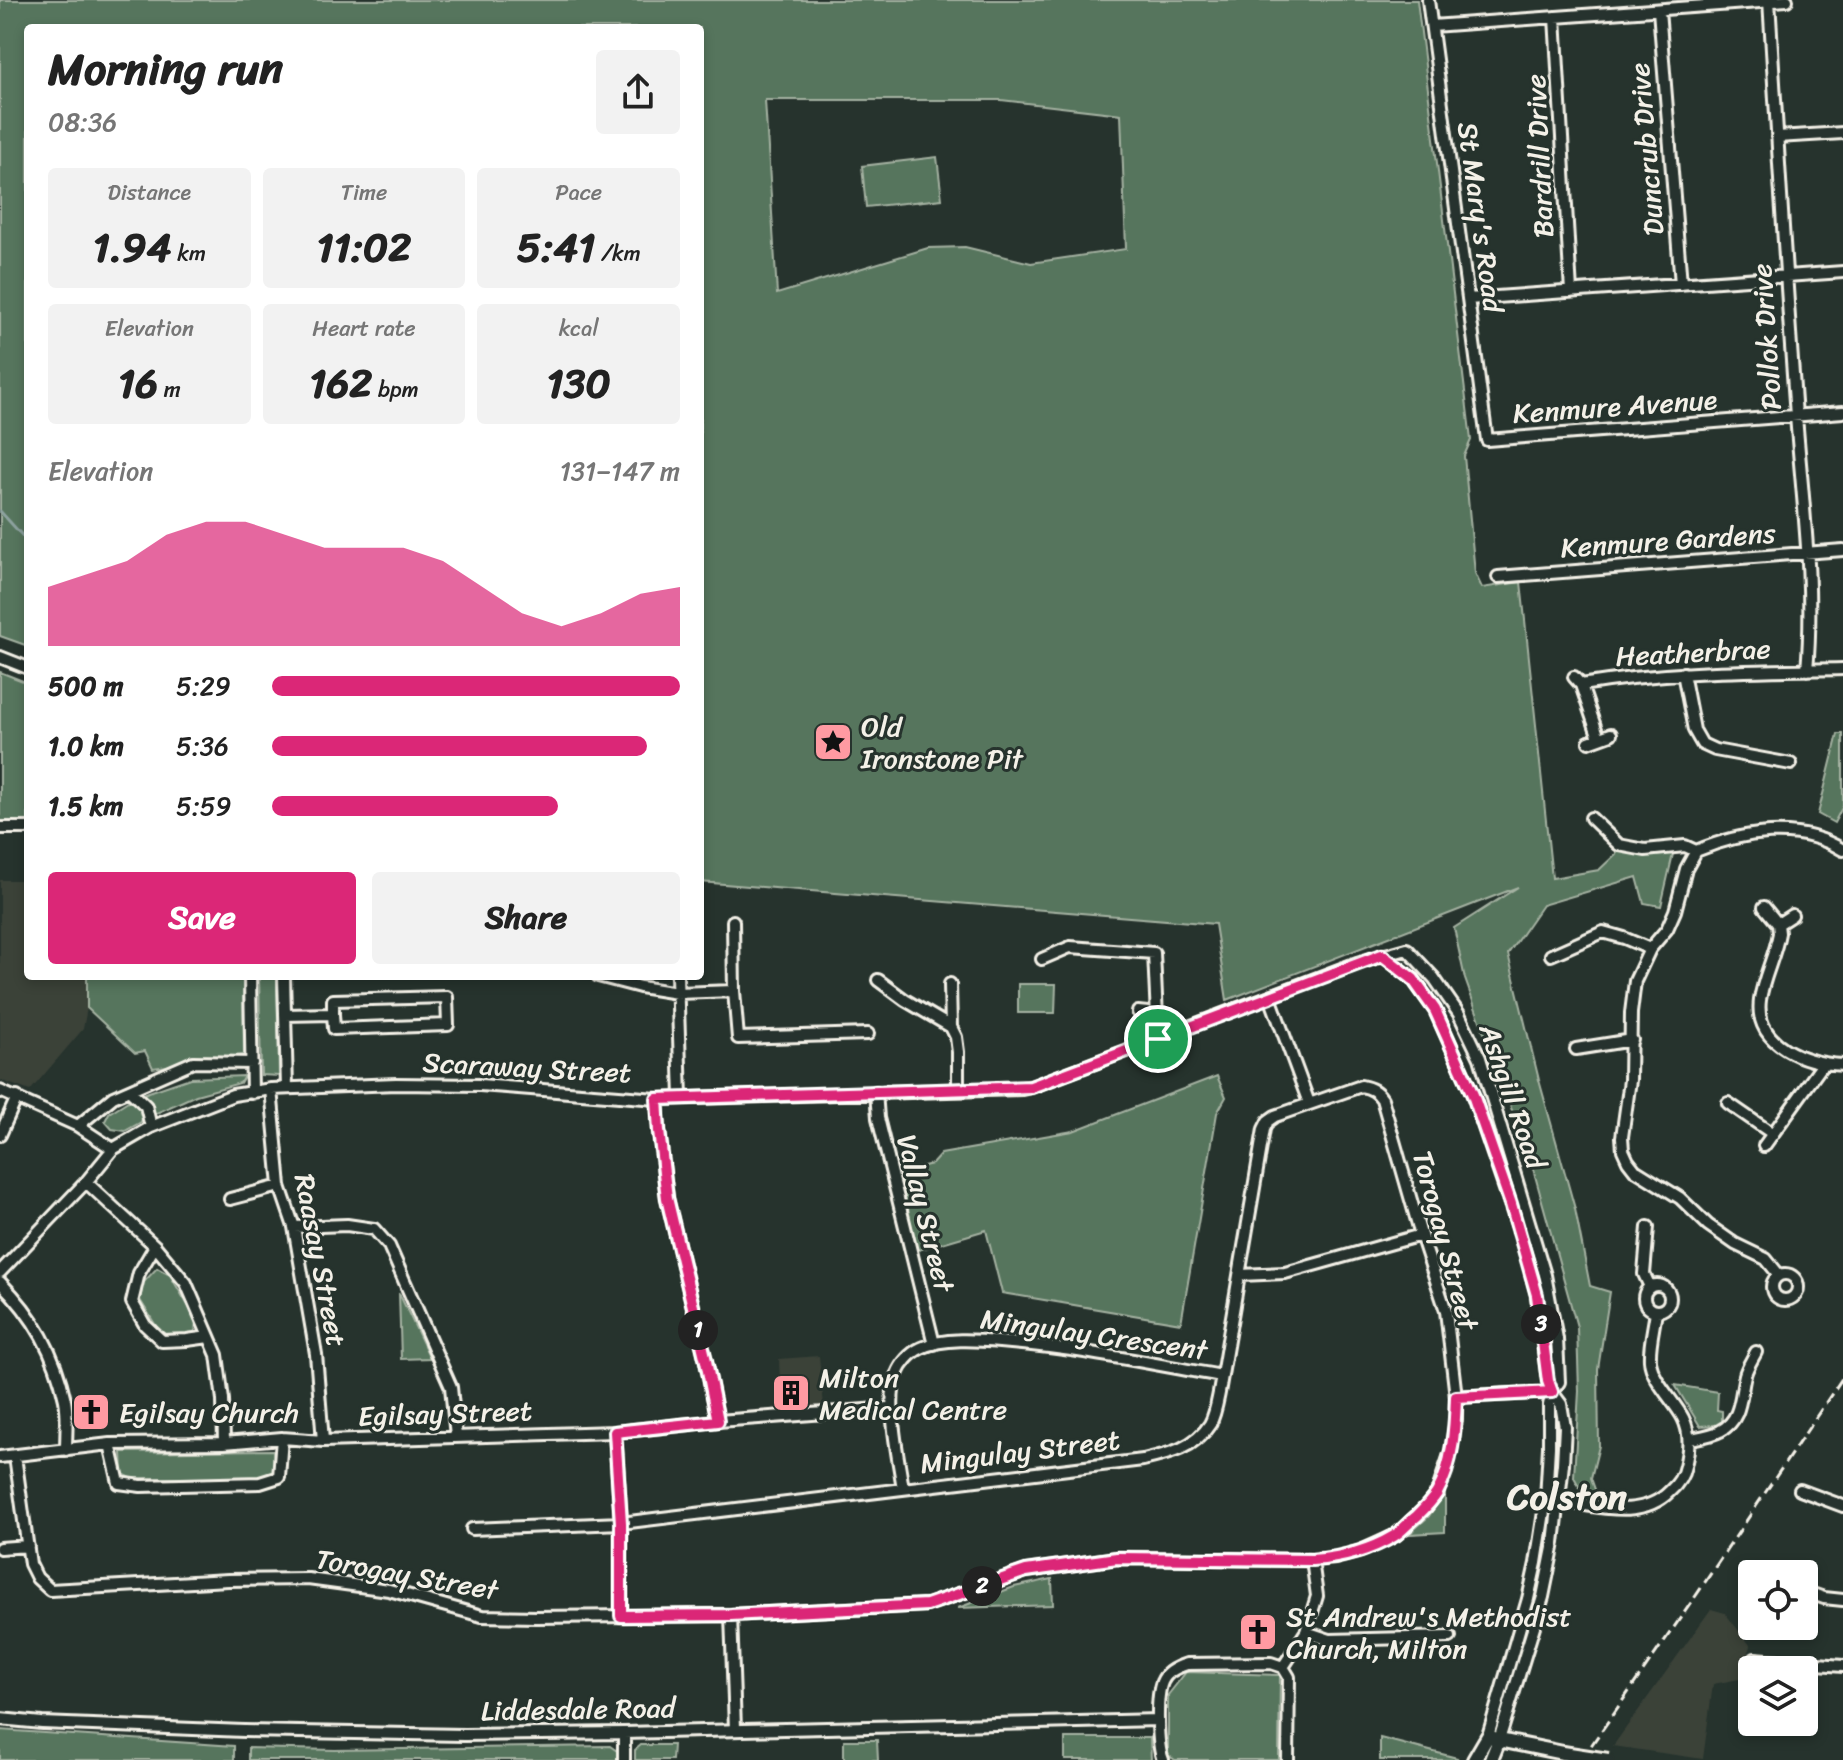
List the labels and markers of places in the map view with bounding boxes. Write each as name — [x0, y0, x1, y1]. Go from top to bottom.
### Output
place label: Old Ironstone Pit — [860, 702, 1024, 783]
place icon: Old Ironstone Pit — [812, 721, 854, 763]
pin — [1124, 1005, 1192, 1073]
pin: 3 — [1521, 1304, 1561, 1344]
pin: 1 — [678, 1310, 718, 1350]
place label: Milton Medical Centre — [819, 1353, 1007, 1434]
building icon: Milton Medical Centre — [770, 1372, 812, 1414]
place label: Egilsay Church — [119, 1388, 299, 1437]
church icon: Egilsay Church — [70, 1391, 112, 1433]
pin: 2 — [962, 1566, 1002, 1606]
place label: St Andrew's Methodist Church, Milton — [1286, 1592, 1571, 1673]
church icon: St Andrew's Methodist Church, Milton — [1237, 1611, 1279, 1653]

